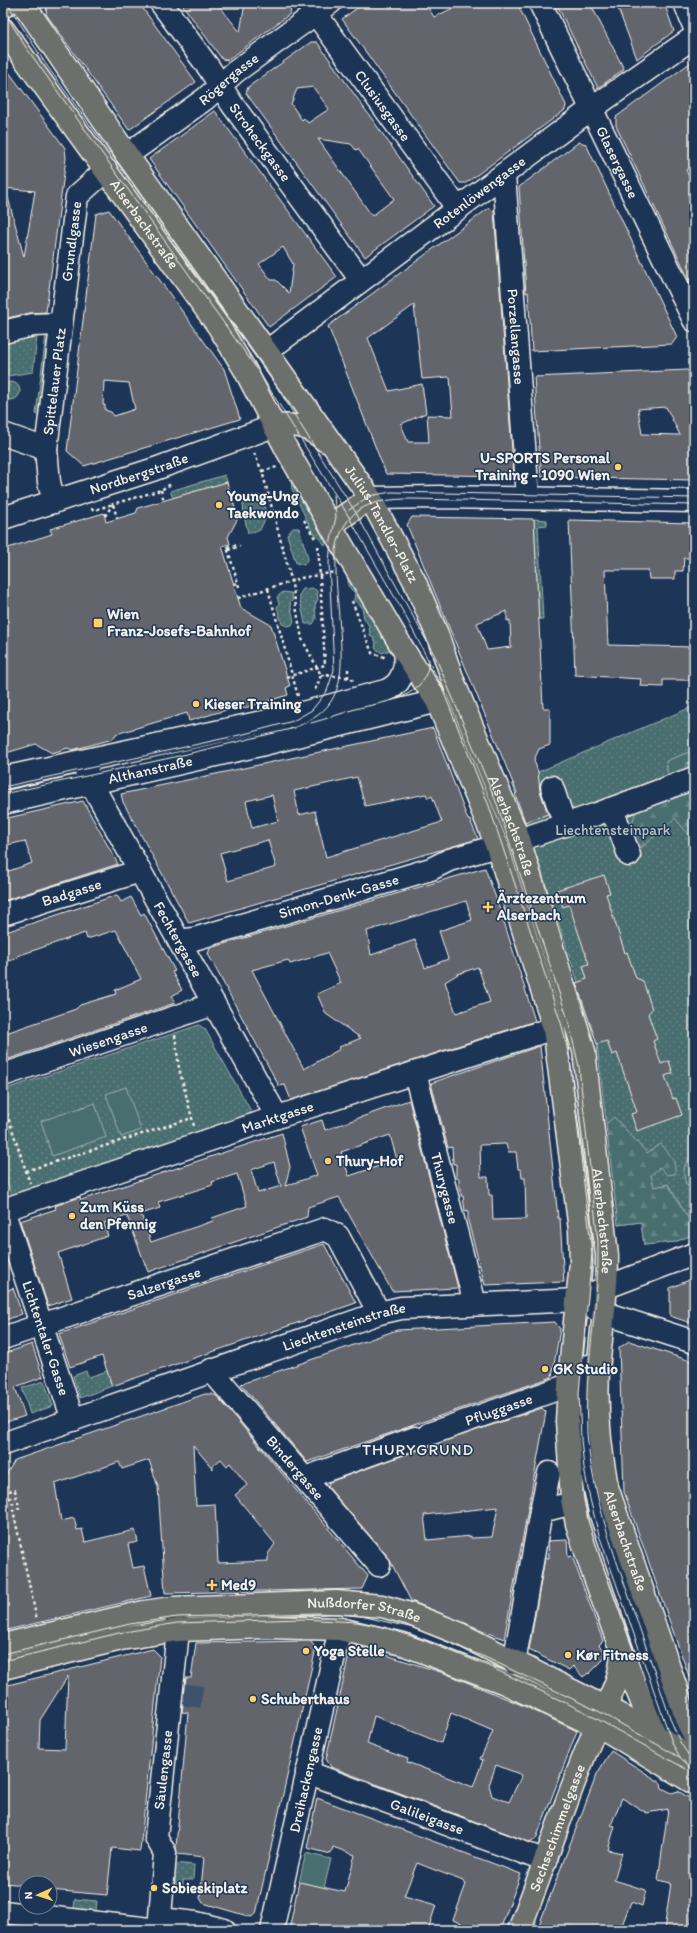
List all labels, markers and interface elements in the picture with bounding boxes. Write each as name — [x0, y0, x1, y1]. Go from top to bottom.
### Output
street label: Rögergasse — [195, 49, 262, 110]
street label: Clusiusgasse — [351, 66, 415, 145]
street label: Stroheckgasse — [225, 99, 295, 185]
street label: Glasergasse — [592, 123, 643, 201]
street label: Rotenlöwengasse — [430, 152, 529, 233]
street label: Alserbachstraße — [106, 176, 183, 272]
street label: Grundlgasse — [58, 200, 85, 282]
street label: Porzellangasse — [503, 288, 529, 385]
street label: Spittelauer Platz — [39, 326, 70, 436]
street label: Nordbergstraße — [87, 449, 191, 498]
place label: U-SPORTS Personal Training - 1090 Wien — [474, 449, 611, 485]
street label: Julius-Tandler-Platz — [341, 462, 423, 586]
marker: U-SPORTS Personal Training - 1090 Wien — [613, 462, 623, 472]
place label: Young-Ung Taekwondo — [226, 487, 299, 522]
marker: Young-Ung Taekwondo — [214, 500, 224, 510]
place label: Wien Franz-Josefs-Bahnhof — [107, 605, 251, 640]
marker: Wien Franz-Josefs-Bahnhof — [92, 617, 104, 629]
place label: Kieser Training — [204, 695, 302, 714]
marker: Kieser Training — [191, 699, 201, 709]
street label: Althanstraße — [106, 752, 194, 788]
street label: Alserbachstraße — [484, 773, 538, 878]
park label: Liechtensteinpark — [555, 821, 671, 839]
street label: Simon-Denk-Gasse — [277, 870, 401, 923]
street label: Badgasse — [40, 875, 104, 910]
place label: Ärztezentrum Alserbach — [496, 889, 587, 924]
street label: Fechtergasse — [150, 898, 206, 980]
marker: Ärztezentrum Alserbach — [482, 901, 494, 913]
street label: Wiesengasse — [67, 1018, 150, 1061]
street label: Marktgasse — [239, 1097, 316, 1137]
street label: Thurygasse — [427, 1150, 463, 1226]
place label: Thury-Hof — [335, 1152, 404, 1171]
marker: Thury-Hof — [323, 1156, 333, 1166]
street label: Alserbachstraße — [588, 1167, 616, 1274]
place label: Zum Küss den Pfennig — [80, 1198, 156, 1234]
marker: Zum Küss den Pfennig — [67, 1211, 77, 1221]
street label: Salzergasse — [125, 1263, 203, 1304]
street label: Lichtentaler Gasse — [18, 1278, 73, 1398]
street label: Liechtensteinstraße — [280, 1299, 406, 1355]
place label: GK Studio — [553, 1360, 618, 1378]
marker: GK Studio — [540, 1364, 550, 1374]
street label: Pfluggasse — [463, 1389, 535, 1430]
street label: Bindergasse — [263, 1432, 328, 1504]
district label: THURYGRUND — [362, 1440, 474, 1459]
street label: Alserbachstraße — [600, 1488, 651, 1594]
place label: Med9 — [221, 1576, 256, 1594]
marker: Med9 — [206, 1579, 218, 1591]
street label: Nußdorfer Straße — [307, 1593, 424, 1627]
place label: Yoga Stelle — [313, 1642, 385, 1661]
marker: Yoga Stelle — [301, 1646, 311, 1656]
place label: Kør Fitness — [576, 1646, 649, 1664]
marker: Kør Fitness — [563, 1650, 573, 1660]
place label: Schuberthaus — [261, 1690, 350, 1708]
marker: Schuberthaus — [248, 1694, 258, 1704]
street label: Dreihackengasse — [285, 1725, 327, 1834]
street label: Säulengasse — [150, 1729, 176, 1811]
street label: Sechsschimmelgasse — [525, 1762, 589, 1894]
street label: Galileigasse — [388, 1795, 466, 1839]
north arrow — [18, 1875, 58, 1915]
place label: Sobieskiplatz — [162, 1879, 248, 1898]
marker: Sobieskiplatz — [149, 1883, 159, 1893]
text: N — [22, 1891, 35, 1900]

